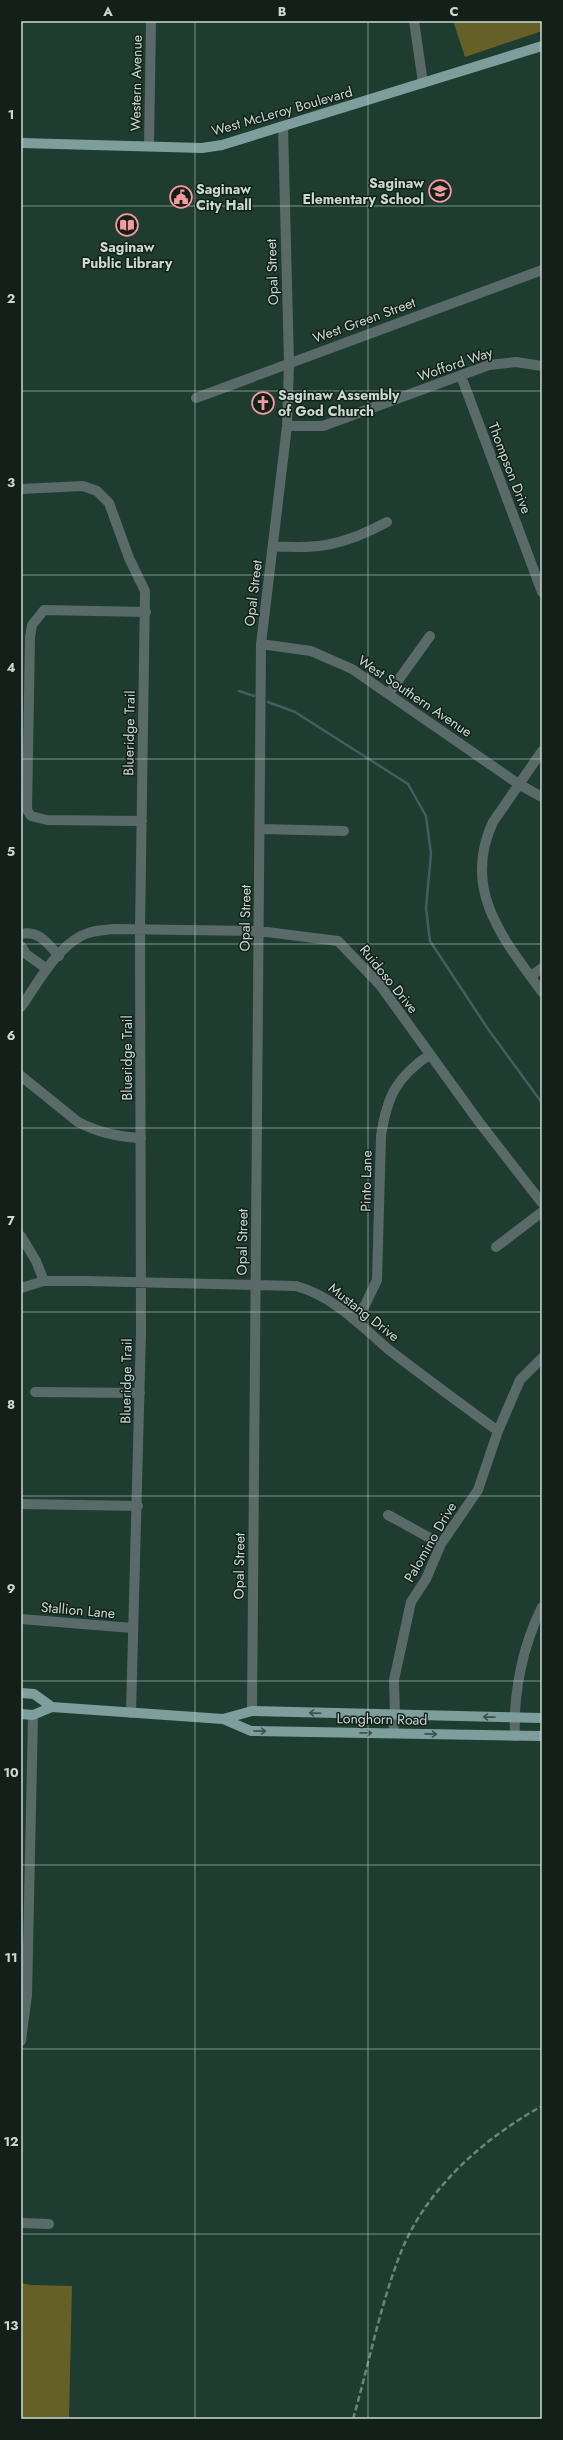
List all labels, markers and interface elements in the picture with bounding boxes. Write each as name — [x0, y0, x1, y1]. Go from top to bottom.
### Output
text: A — [102, 2, 113, 21]
text: B — [278, 2, 287, 21]
text: C — [449, 2, 459, 21]
street label: Western Avenue — [125, 35, 147, 131]
street label: West McLeroy Boulevard — [209, 81, 355, 141]
text: 1 — [8, 105, 14, 124]
place label: Saginaw Elementary School — [303, 173, 424, 209]
school or university icon: Saginaw Elementary School — [427, 178, 453, 204]
place label: Saginaw City Hall — [196, 179, 252, 215]
public building icon: Saginaw City Hall — [168, 184, 194, 210]
library icon: Saginaw Public Library — [114, 212, 140, 238]
place label: Saginaw Public Library — [82, 237, 173, 273]
street label: Opal Street — [261, 238, 283, 306]
text: 2 — [7, 289, 15, 308]
street label: West Green Street — [310, 292, 419, 348]
street label: Wofford Way — [415, 342, 496, 386]
place label: Saginaw Assembly of God Church — [278, 385, 400, 421]
church icon: Saginaw Assembly of God Church — [250, 390, 276, 416]
street label: Thompson Drive — [483, 419, 537, 517]
text: 3 — [7, 473, 15, 492]
street label: Opal Street — [239, 558, 267, 627]
street label: West Southern Avenue — [354, 650, 476, 742]
text: 4 — [6, 658, 16, 677]
street label: Blueridge Trail — [118, 690, 140, 776]
text: 5 — [7, 842, 15, 861]
street label: Opal Street — [234, 884, 256, 951]
street label: Ruidoso Drive — [355, 940, 423, 1018]
street label: Blueridge Trail — [117, 1015, 137, 1101]
text: 6 — [7, 1026, 16, 1045]
street label: Pinto Lane — [355, 1150, 377, 1212]
street label: Opal Street — [231, 1208, 253, 1275]
text: 7 — [7, 1211, 15, 1230]
street label: Mustang Drive — [324, 1278, 404, 1346]
street label: Blueridge Trail — [115, 1338, 137, 1424]
text: 8 — [7, 1395, 15, 1414]
street label: Palomino Drive — [399, 1498, 461, 1586]
street label: Opal Street — [228, 1532, 250, 1599]
text: 9 — [7, 1579, 16, 1598]
street label: Stallion Lane — [40, 1597, 116, 1623]
street label: Longhorn Road — [336, 1708, 428, 1730]
one-way arrow — [309, 1709, 322, 1717]
one-way arrow — [483, 1713, 496, 1721]
one-way arrow — [253, 1727, 266, 1735]
one-way arrow — [359, 1729, 372, 1737]
one-way arrow — [424, 1730, 437, 1738]
text: 10 — [3, 1763, 19, 1782]
text: 11 — [4, 1948, 18, 1967]
text: 12 — [3, 2132, 19, 2151]
text: 13 — [4, 2316, 18, 2335]

